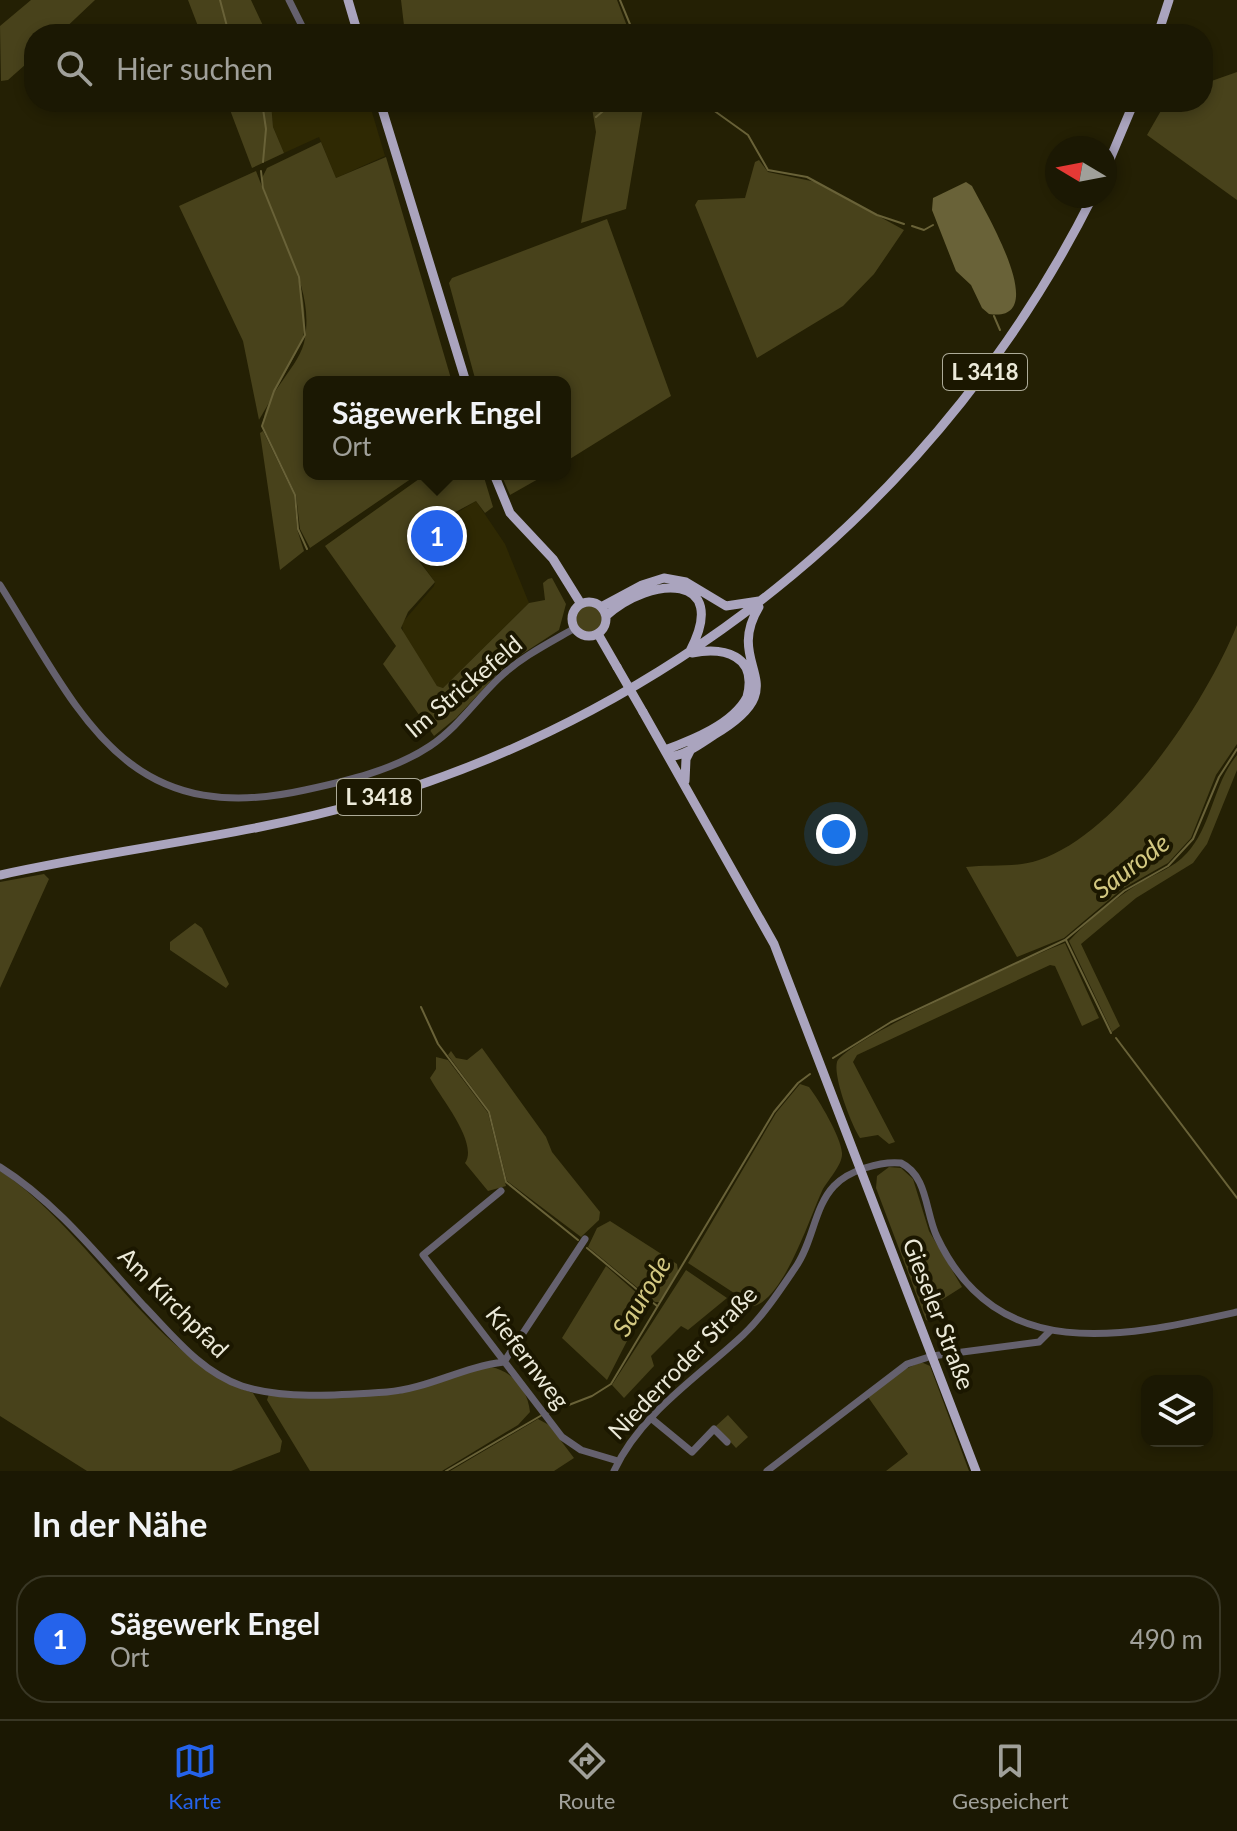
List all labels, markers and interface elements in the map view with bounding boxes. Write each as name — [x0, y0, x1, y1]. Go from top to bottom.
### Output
search box — [24, 24, 1213, 112]
icon: search — [52, 46, 96, 90]
text: Hier suchen — [116, 50, 273, 86]
north arrow — [1045, 136, 1117, 208]
road number: L 3418 — [943, 354, 1027, 390]
popup — [303, 376, 571, 480]
text: Sägewerk Engel — [332, 394, 542, 430]
text: Ort — [332, 430, 371, 462]
pin: 1 — [411, 506, 463, 566]
street label: Im Strickefeld — [399, 629, 527, 743]
road number: L 3418 — [337, 779, 421, 815]
your location — [816, 814, 856, 854]
water label: Saurode — [1086, 826, 1175, 905]
street label: Gieseler Straße — [897, 1234, 982, 1393]
street label: Am Kirchpfad — [113, 1241, 235, 1363]
water label: Saurode — [605, 1249, 678, 1342]
street label: Niederroder Straße — [601, 1279, 762, 1445]
street label: Kiefernweg — [480, 1300, 576, 1414]
map controls — [1141, 1375, 1213, 1447]
button: layers — [1141, 1375, 1213, 1447]
text: In der Nähe — [32, 1503, 207, 1544]
text: Sägewerk Engel — [110, 1605, 320, 1641]
text: 1 — [52, 1623, 68, 1655]
text: 490 m — [1130, 1623, 1203, 1655]
text: Ort — [110, 1641, 149, 1673]
tab: Karte — [168, 1739, 221, 1814]
tab: Route — [558, 1739, 615, 1814]
tab: Gespeichert — [952, 1739, 1069, 1814]

